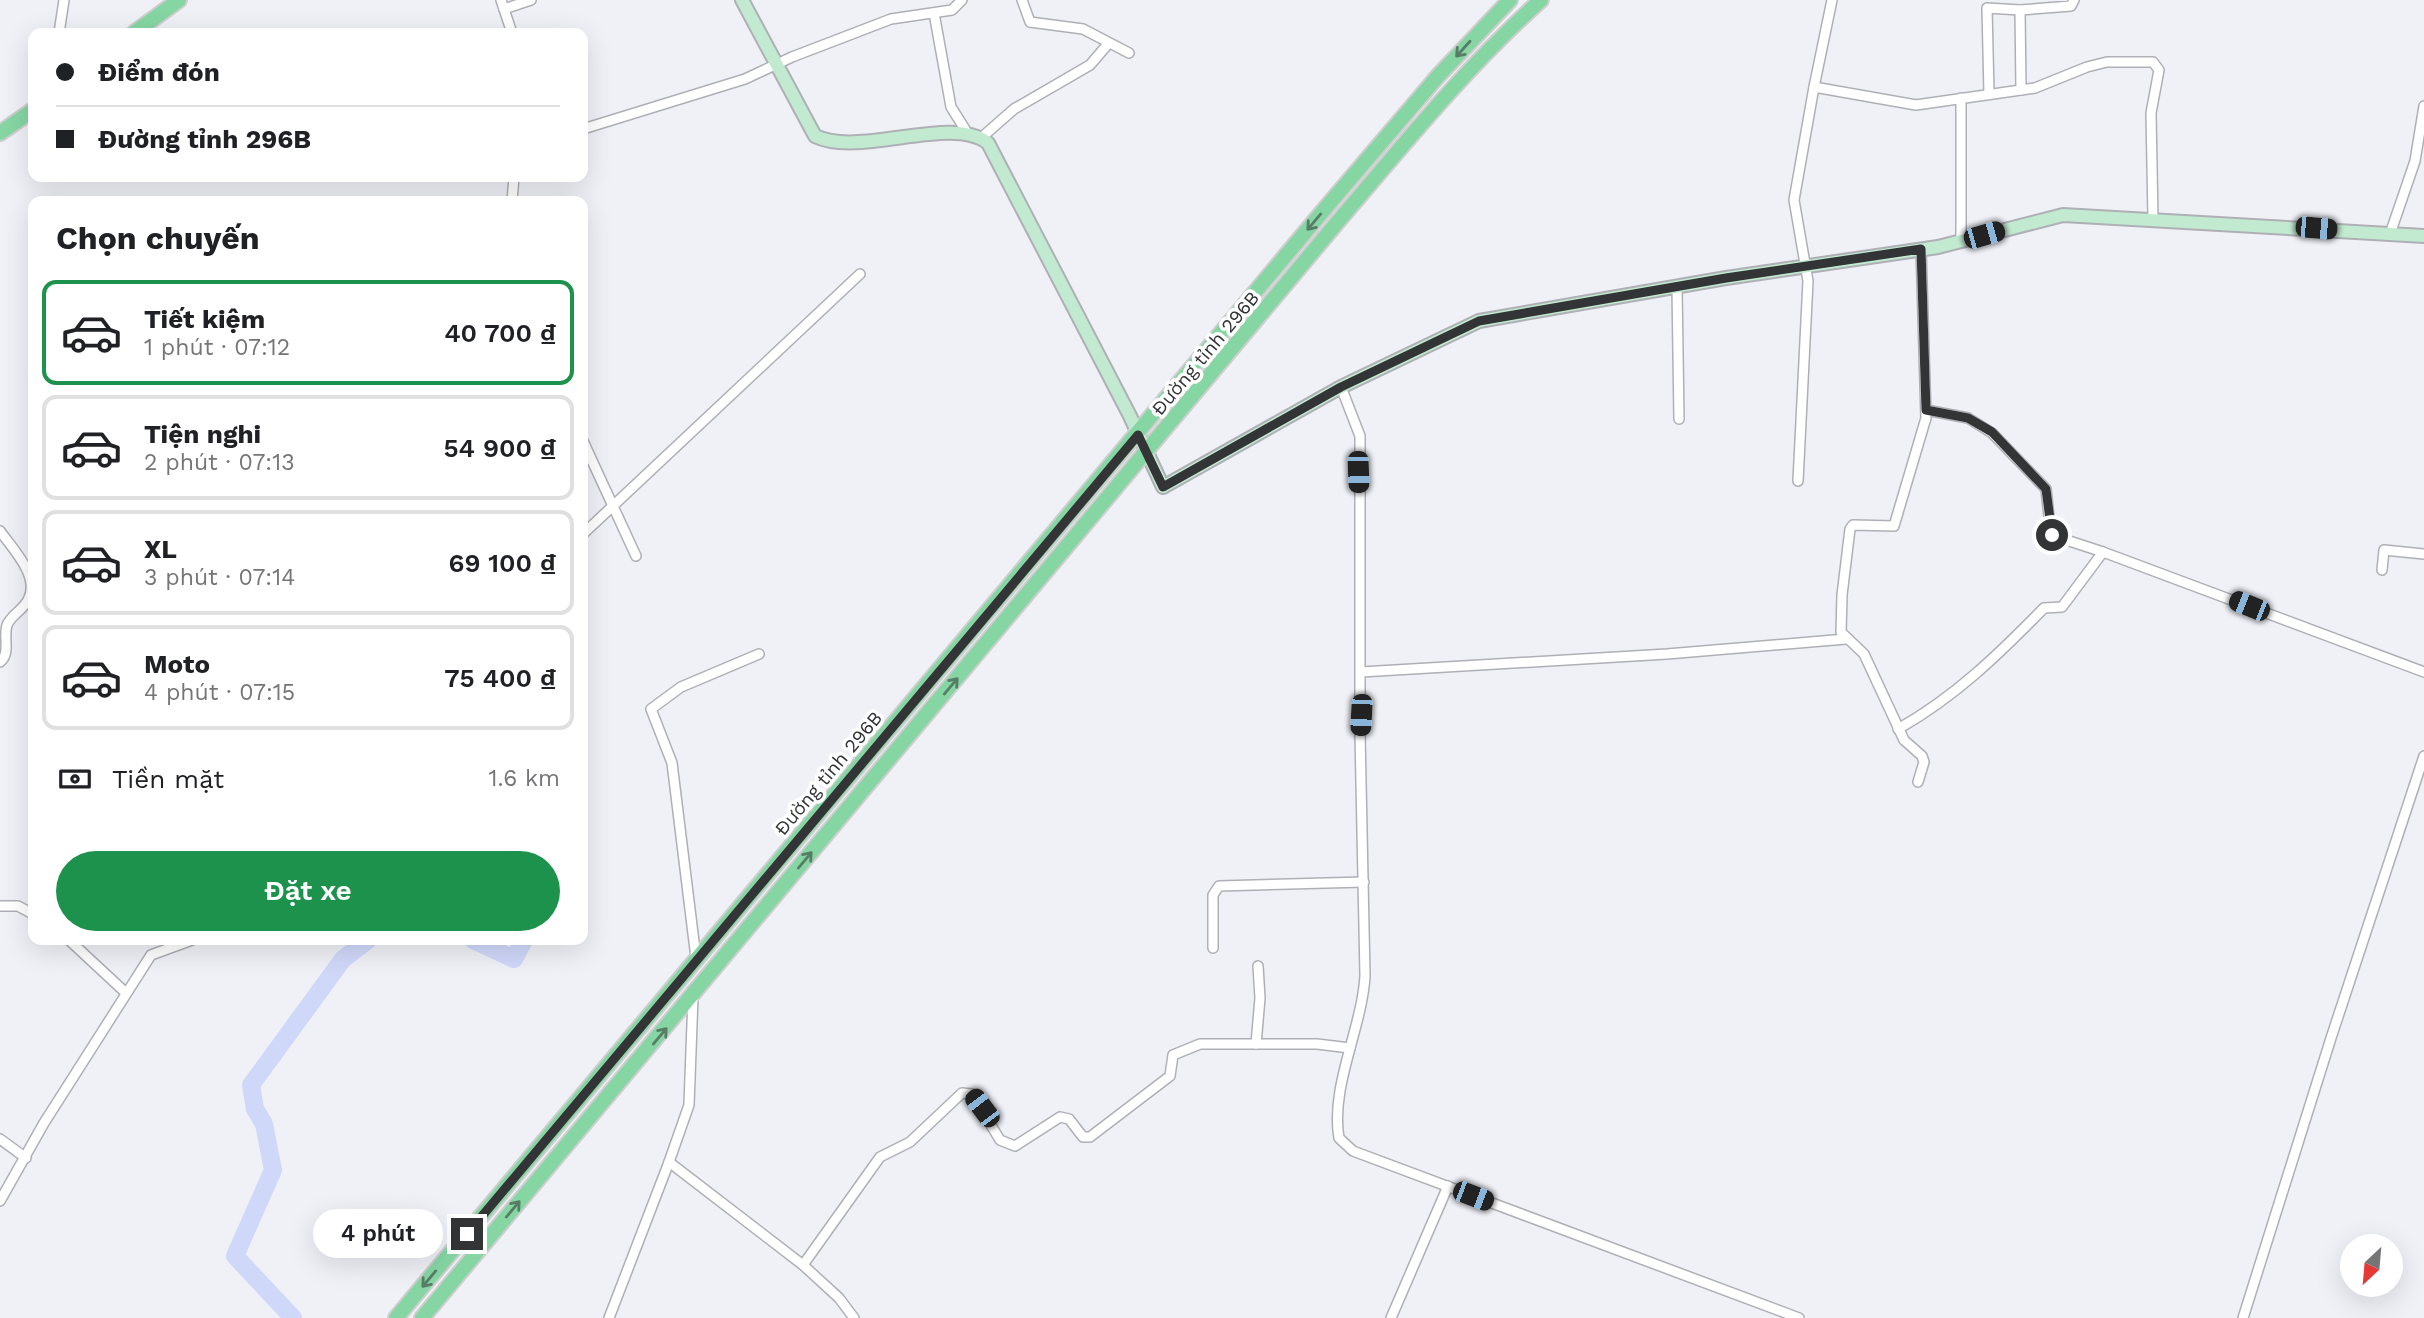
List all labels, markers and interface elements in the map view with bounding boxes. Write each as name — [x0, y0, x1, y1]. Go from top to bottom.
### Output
one-way arrow — [1454, 40, 1471, 57]
text: Điểm đón — [98, 57, 220, 87]
text: Đường tỉnh 296B — [98, 124, 311, 154]
one-way arrow — [1307, 212, 1322, 230]
car — [2295, 216, 2338, 240]
text: Chọn chuyến — [56, 219, 260, 257]
car — [1961, 219, 2008, 251]
street label: Đường tỉnh 296B — [1147, 287, 1264, 420]
icon: car — [60, 301, 123, 364]
text: Tiết kiệm — [144, 304, 265, 334]
text: 40 700 ₫ — [444, 318, 556, 348]
text: 1 phút · 07:12 — [144, 334, 290, 361]
icon: car — [60, 416, 123, 479]
text: Tiện nghi — [144, 419, 261, 449]
text: 54 900 ₫ — [443, 433, 556, 463]
text: 2 phút · 07:13 — [144, 449, 295, 476]
car — [1347, 451, 1370, 493]
route start — [2036, 519, 2068, 551]
icon: car — [60, 531, 123, 594]
text: XL — [144, 534, 177, 564]
text: 69 100 ₫ — [449, 548, 556, 578]
text: 3 phút · 07:14 — [144, 564, 295, 591]
car — [2226, 588, 2273, 624]
icon: car — [60, 646, 123, 709]
text: Moto — [144, 649, 210, 679]
text: 75 400 ₫ — [444, 663, 556, 693]
one-way arrow — [943, 677, 959, 695]
text: 4 phút · 07:15 — [144, 679, 295, 706]
car — [1350, 693, 1373, 737]
street label: Đường tỉnh 296B — [770, 707, 887, 840]
icon: cash — [56, 760, 94, 798]
text: Tiền mặt — [112, 764, 224, 794]
text: 1.6 km — [488, 765, 560, 792]
button: Đặt xe — [56, 851, 560, 931]
one-way arrow — [797, 852, 813, 870]
one-way arrow — [652, 1027, 668, 1045]
car — [961, 1085, 1004, 1131]
car — [1450, 1179, 1497, 1213]
one-way arrow — [505, 1201, 520, 1219]
callout: 4 phút — [313, 1210, 442, 1258]
route end — [451, 1218, 483, 1250]
text: 4 phút — [341, 1220, 415, 1247]
north arrow — [2340, 1234, 2403, 1297]
map controls — [2340, 1234, 2403, 1297]
one-way arrow — [421, 1270, 437, 1288]

